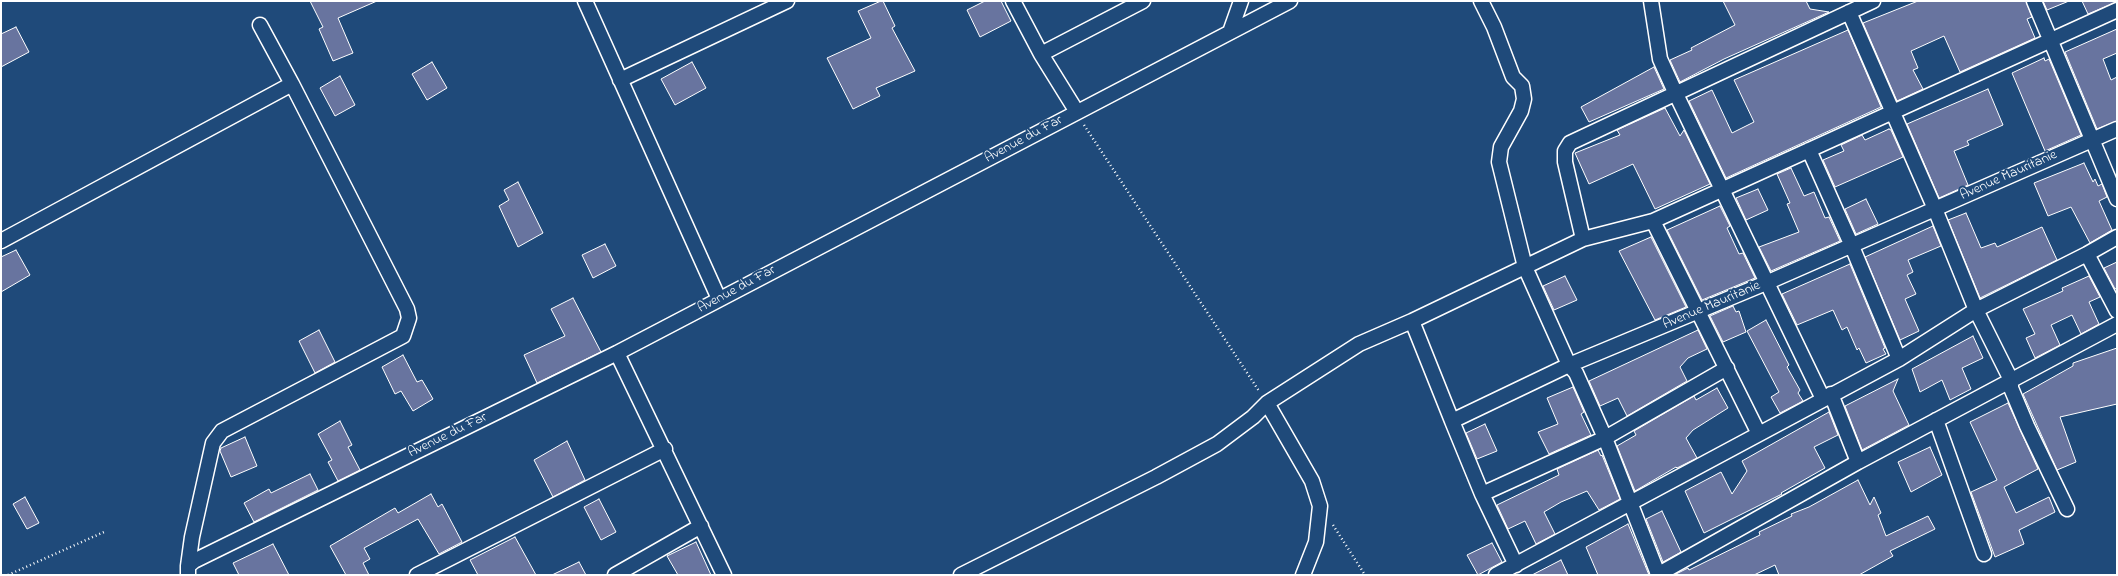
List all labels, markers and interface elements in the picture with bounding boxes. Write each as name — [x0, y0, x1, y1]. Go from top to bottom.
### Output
street label: Avenue du Far — [982, 112, 1066, 168]
street label: Avenue Mauritanie — [1958, 147, 2060, 205]
street label: Avenue du Far — [695, 262, 779, 318]
street label: Avenue Mauritanie — [1661, 278, 1763, 334]
street label: Avenue du Far — [406, 410, 490, 462]

